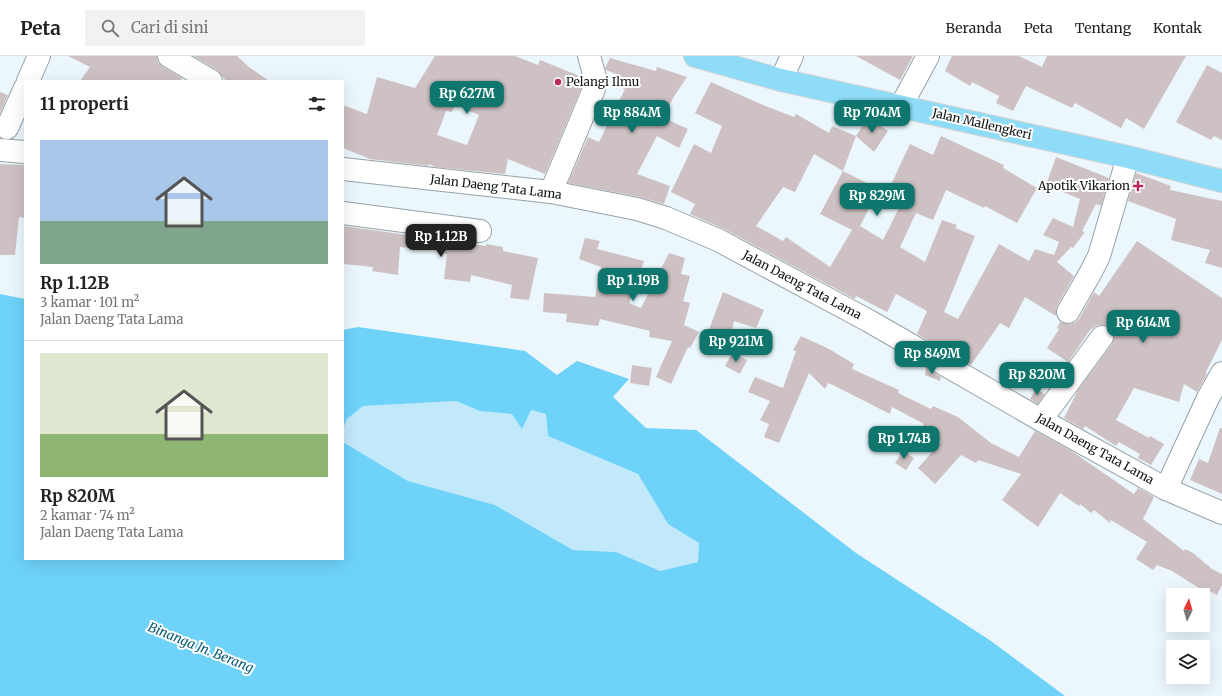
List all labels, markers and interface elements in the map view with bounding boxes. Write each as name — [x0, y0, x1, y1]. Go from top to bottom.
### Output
search box — [85, 10, 365, 46]
text: Peta — [20, 16, 61, 40]
icon: search — [99, 17, 121, 39]
text: Cari di sini — [131, 18, 208, 37]
text: Beranda — [946, 19, 1002, 37]
text: Peta — [1024, 19, 1053, 37]
text: Tentang — [1075, 19, 1131, 37]
text: Kontak — [1153, 19, 1202, 37]
place label: Pelangi Ilmu — [566, 74, 640, 89]
marker: Pelangi Ilmu — [553, 77, 563, 87]
pin: Rp 627M — [430, 81, 504, 115]
text: Rp 627M — [439, 85, 495, 102]
text: 11 properti — [40, 93, 129, 115]
icon: filters — [306, 93, 328, 115]
pin: Rp 884M — [595, 100, 669, 134]
pin: Rp 704M — [835, 100, 909, 134]
text: Rp 884M — [603, 104, 661, 121]
text: Rp 704M — [843, 104, 901, 121]
street label: Jalan Mallengkeri — [930, 105, 1033, 142]
icon: home — [148, 166, 220, 238]
street label: Jalan Daeng Tata Lama — [428, 171, 563, 202]
place label: Apotik Vikarion — [1037, 178, 1130, 193]
marker: Apotik Vikarion — [1133, 181, 1143, 191]
pin: Rp 829M — [840, 183, 914, 217]
text: Rp 829M — [849, 187, 905, 204]
pin: Rp 1.12B — [400, 224, 482, 258]
text: Rp 1.12B — [415, 228, 467, 245]
street label: Jalan Daeng Tata Lama — [739, 246, 865, 323]
pin: Rp 1.19B — [592, 268, 674, 302]
text: Rp 1.12B — [40, 272, 109, 294]
text: Rp 1.19B — [607, 272, 659, 289]
text: 3 kamar · 101 m² — [40, 294, 139, 311]
pin: Rp 614M — [1106, 310, 1180, 344]
text: Jalan Daeng Tata Lama — [40, 311, 183, 328]
text: Rp 614M — [1116, 314, 1170, 331]
pin: Rp 921M — [699, 329, 773, 363]
text: Rp 921M — [709, 333, 763, 350]
pin: Rp 849M — [895, 341, 969, 375]
text: Rp 849M — [904, 345, 960, 362]
pin: Rp 820M — [1000, 362, 1074, 396]
text: Rp 820M — [1008, 366, 1066, 383]
icon: home — [148, 379, 220, 451]
street label: Jalan Daeng Tata Lama — [1033, 409, 1157, 487]
pin: Rp 1.74B — [863, 426, 945, 460]
text: Rp 1.74B — [877, 430, 931, 447]
text: Rp 820M — [40, 485, 115, 507]
text: 2 kamar · 74 m² — [40, 507, 135, 524]
text: Jalan Daeng Tata Lama — [40, 524, 183, 541]
north arrow — [1166, 588, 1210, 632]
map controls — [1166, 588, 1210, 684]
water label: Binanga Jn. Berang — [146, 619, 256, 676]
button: layers — [1166, 640, 1210, 684]

